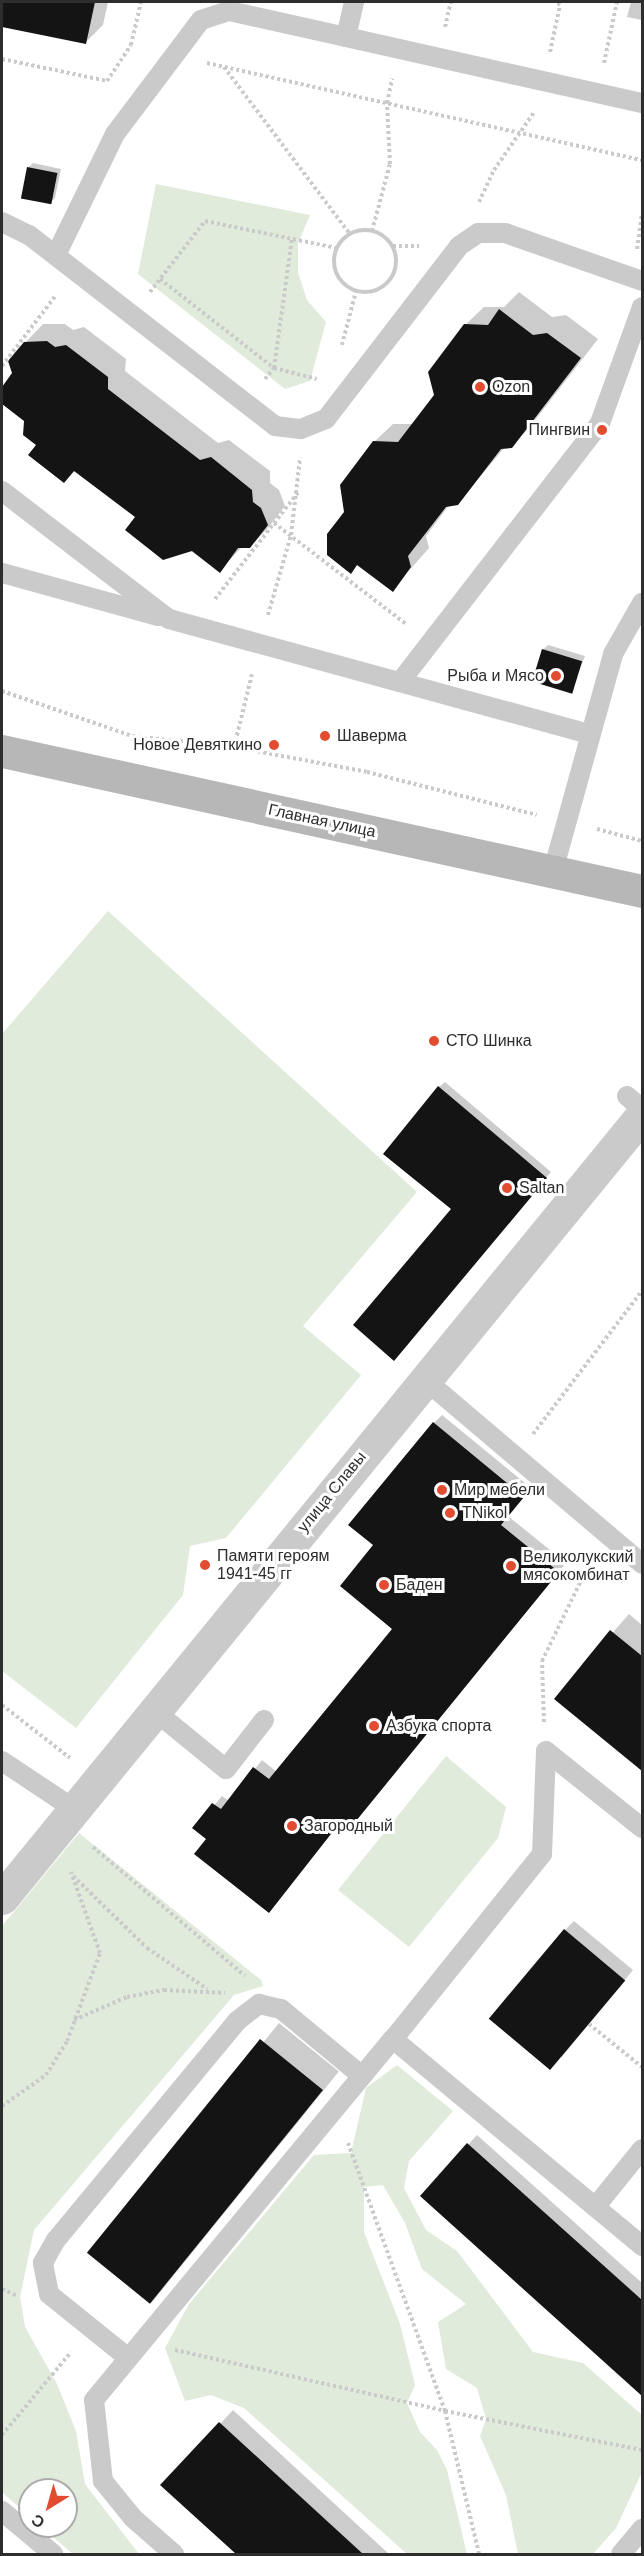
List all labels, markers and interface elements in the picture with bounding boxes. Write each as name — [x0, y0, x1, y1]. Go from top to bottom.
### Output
place label: Ozon — [492, 377, 530, 397]
marker: Ozon — [473, 380, 487, 394]
place label: Пингвин — [529, 420, 590, 440]
marker: Пингвин — [595, 423, 609, 437]
place label: Рыба и Мясо — [447, 666, 544, 686]
marker: Рыба и Мясо — [549, 669, 563, 683]
place label: Шаверма — [337, 726, 407, 746]
marker: Шаверма — [318, 729, 332, 743]
place label: Новое Девяткино — [133, 735, 262, 755]
marker: Новое Девяткино — [267, 738, 281, 752]
street label: Главная улица — [267, 800, 377, 842]
place label: СТО Шинка — [446, 1031, 532, 1051]
marker: СТО Шинка — [427, 1034, 441, 1048]
place label: Saltan — [519, 1178, 564, 1198]
marker: Saltan — [500, 1181, 514, 1195]
street label: улица Славы — [294, 1448, 370, 1536]
place label: Мир мебели — [454, 1480, 545, 1500]
marker: Мир мебели — [435, 1483, 449, 1497]
place label: ТNikol — [462, 1503, 507, 1523]
marker: ТNikol — [443, 1506, 457, 1520]
place label: Памяти героям 1941-45 гг — [217, 1546, 330, 1584]
place label: Великолукский мясокомбинат — [523, 1547, 633, 1585]
marker: Памяти героям 1941-45 гг — [198, 1558, 212, 1572]
marker: Великолукский мясокомбинат — [504, 1559, 518, 1573]
place label: Баден — [396, 1575, 442, 1595]
marker: Баден — [377, 1578, 391, 1592]
place label: Азбука спорта — [386, 1716, 491, 1736]
marker: Азбука спорта — [367, 1719, 381, 1733]
place label: Загородный — [304, 1816, 393, 1836]
marker: Загородный — [285, 1819, 299, 1833]
north arrow — [18, 2478, 78, 2538]
text: С — [28, 2511, 48, 2531]

